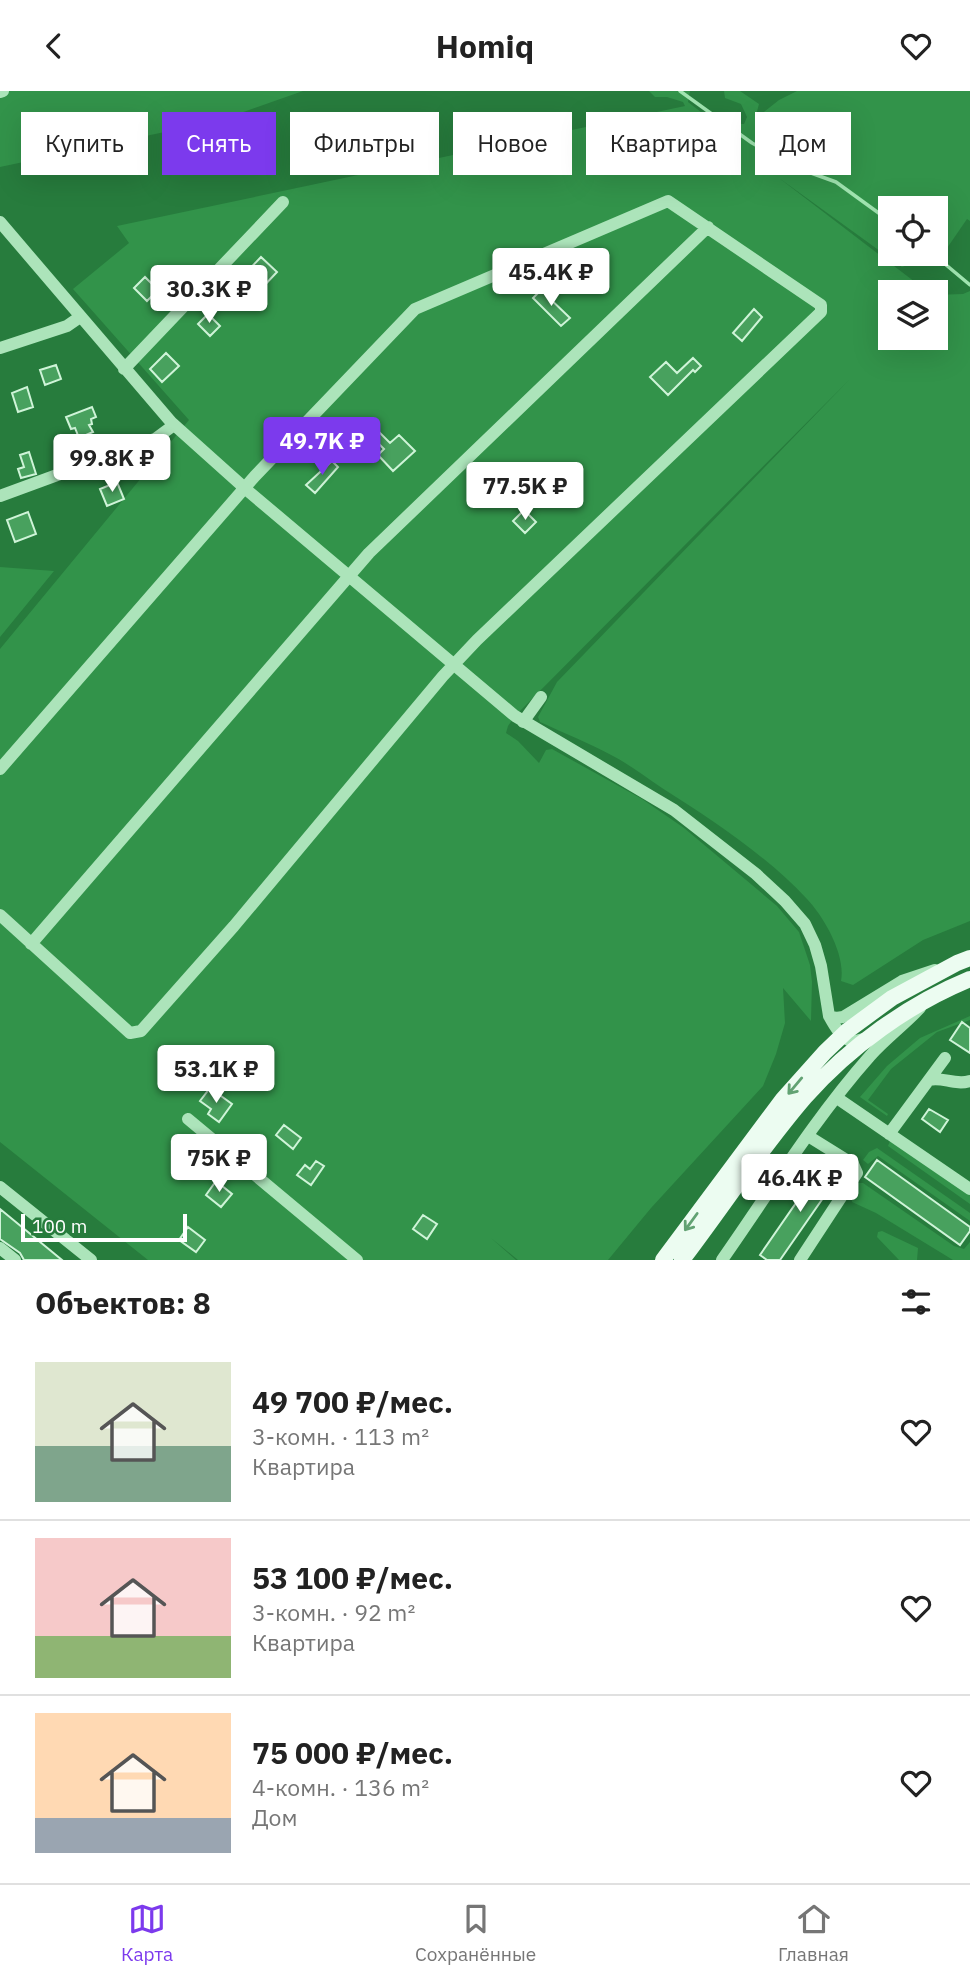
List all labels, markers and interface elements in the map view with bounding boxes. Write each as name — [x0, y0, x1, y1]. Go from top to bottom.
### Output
text: Homiq — [436, 25, 534, 67]
icon: back — [35, 27, 73, 65]
icon: heart — [897, 27, 935, 65]
chip: Купить — [21, 112, 148, 175]
chip: Снять — [162, 112, 276, 175]
chip: Фильтры — [290, 112, 439, 175]
chip: Новое — [453, 112, 572, 175]
chip: Квартира — [586, 112, 741, 175]
chip: Дом — [755, 112, 851, 175]
map controls — [878, 196, 948, 350]
button: locate — [878, 196, 948, 266]
pin: 45.4K ₽ — [486, 249, 616, 308]
text: 45.4K ₽ — [508, 256, 594, 286]
pin: 30.3K ₽ — [144, 265, 274, 325]
text: 30.3K ₽ — [166, 273, 252, 303]
button: layers — [878, 280, 948, 350]
pin: 49.7K ₽ — [257, 417, 387, 477]
text: 49.7K ₽ — [279, 425, 365, 455]
pin: 99.8K ₽ — [47, 435, 177, 494]
text: 99.8K ₽ — [69, 442, 155, 472]
pin: 77.5K ₽ — [460, 463, 590, 522]
text: 77.5K ₽ — [482, 470, 568, 500]
pin: 53.1K ₽ — [151, 1045, 281, 1105]
text: 53.1K ₽ — [173, 1053, 259, 1083]
one-way arrow — [787, 1076, 802, 1094]
pin: 75K ₽ — [170, 1135, 268, 1194]
text: 75K ₽ — [187, 1142, 251, 1172]
pin: 46.4K ₽ — [735, 1155, 865, 1214]
text: 46.4K ₽ — [757, 1162, 843, 1192]
scale bar — [21, 1211, 187, 1243]
one-way arrow — [683, 1212, 698, 1231]
text: 100 m — [32, 1214, 87, 1238]
text: Объектов: 8 — [35, 1283, 211, 1322]
icon: filters — [897, 1283, 935, 1321]
text: 49 700 ₽/мес. — [252, 1382, 453, 1421]
icon: home — [91, 1390, 175, 1474]
icon: heart — [897, 1413, 935, 1451]
text: 3-комн. · 113 m² — [252, 1421, 429, 1451]
text: Квартира — [252, 1451, 355, 1481]
text: 53 100 ₽/мес. — [252, 1558, 453, 1597]
icon: home — [91, 1566, 175, 1650]
icon: heart — [897, 1589, 935, 1627]
text: 3-комн. · 92 m² — [252, 1597, 415, 1627]
text: Квартира — [252, 1627, 355, 1657]
text: 75 000 ₽/мес. — [252, 1733, 453, 1772]
icon: home — [91, 1741, 175, 1825]
icon: heart — [897, 1764, 935, 1802]
text: 4-комн. · 136 m² — [252, 1772, 429, 1802]
text: Дом — [252, 1802, 297, 1832]
tab: Карта — [121, 1900, 173, 1966]
tab: Сохранённые — [415, 1900, 536, 1966]
tab: Главная — [778, 1900, 849, 1966]

